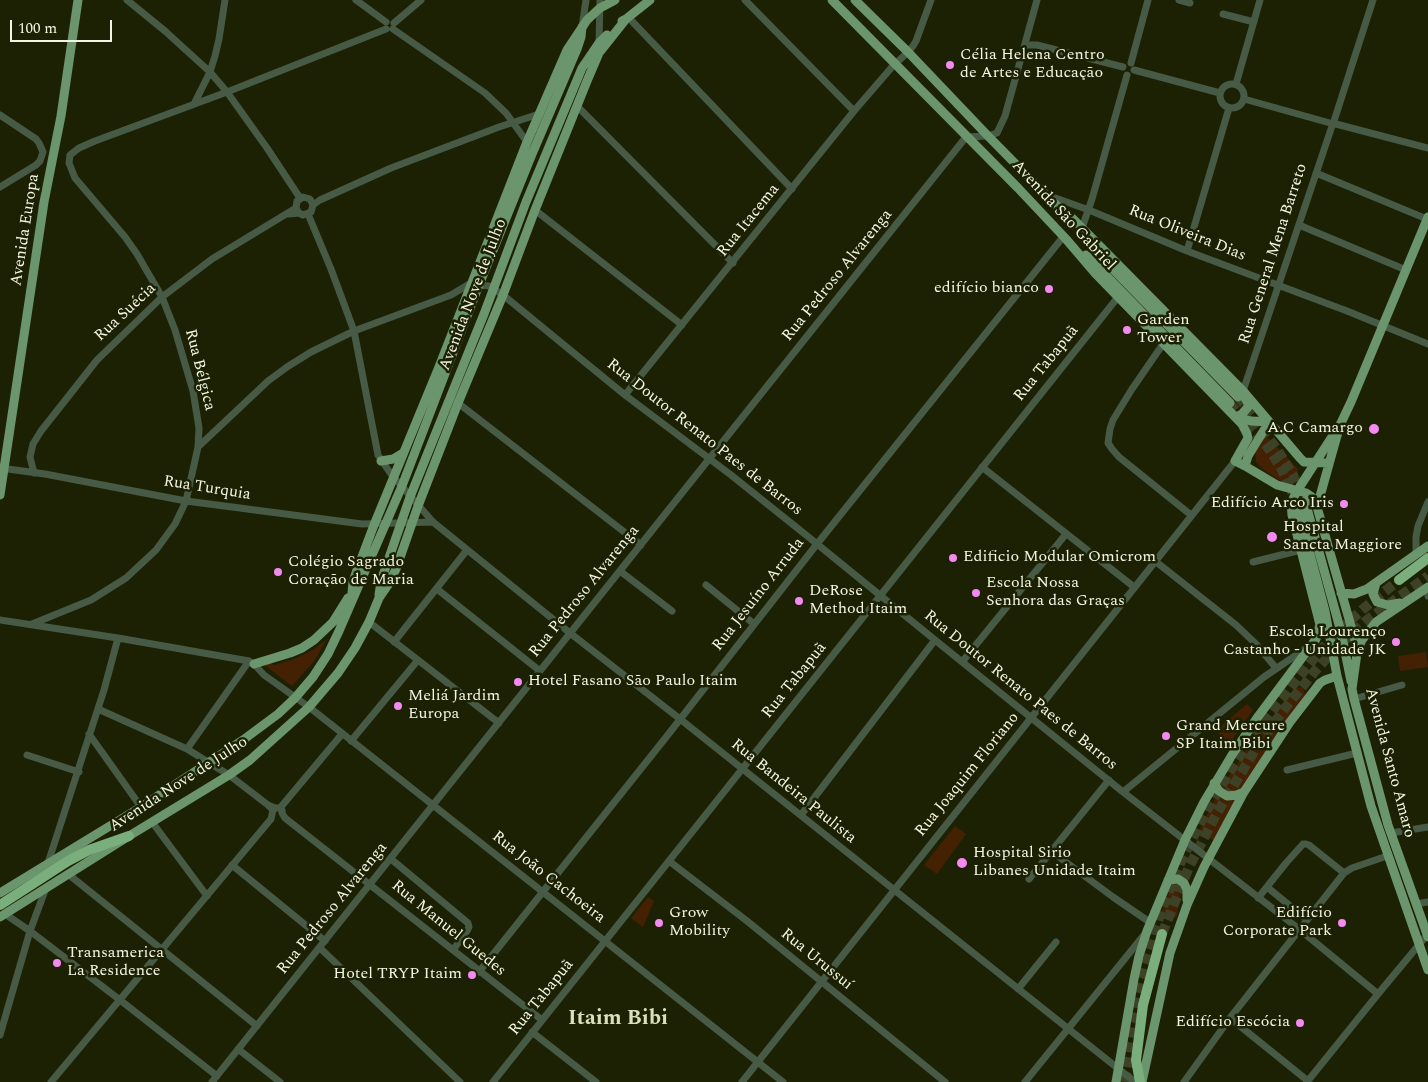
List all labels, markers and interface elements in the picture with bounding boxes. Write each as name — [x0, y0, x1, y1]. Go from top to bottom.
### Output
scale bar — [12, 10, 115, 42]
text: 100 m — [18, 17, 57, 40]
place label: Célia Helena Centro de Artes e Educação — [960, 46, 1105, 84]
marker: Célia Helena Centro de Artes e Educação — [944, 59, 956, 71]
street label: Avenida São Gabriel — [1007, 157, 1119, 275]
street label: Rua General Mena Barreto — [1236, 161, 1312, 347]
street label: Avenida Europa — [8, 173, 44, 287]
street label: Rua Itacema — [714, 181, 784, 261]
street label: Rua Oliveira Dias — [1125, 202, 1249, 266]
street label: Rua Pedroso Alvarenga — [779, 206, 897, 346]
street label: Avenida Nove de Julho — [436, 216, 512, 374]
place label: edifício bianco — [934, 279, 1039, 299]
street label: Rua Suécia — [91, 280, 161, 346]
marker: edifício bianco — [1043, 283, 1055, 295]
place label: Garden Tower — [1137, 311, 1189, 349]
street label: Rua Tabapuã — [1011, 322, 1083, 406]
marker: Garden Tower — [1121, 324, 1133, 336]
street label: Rua Bélgica — [180, 327, 218, 413]
street label: Rua Doutor Renato Paes de Barros — [602, 356, 806, 520]
place label: A.C Camargo — [1267, 419, 1363, 439]
marker: A.C Camargo — [1367, 422, 1381, 436]
street label: Rua Turquia — [162, 473, 252, 505]
place label: Edifício Arco Iris — [1211, 494, 1334, 514]
marker: Edifício Arco Iris — [1338, 498, 1350, 510]
place label: Hospital Sancta Maggiore — [1283, 518, 1402, 556]
street label: Rua Pedroso Alvarenga — [526, 522, 644, 662]
marker: Hospital Sancta Maggiore — [1265, 530, 1279, 544]
street label: Rua Jesuíno Arruda — [709, 535, 809, 655]
place label: Edificio Modular Omicrom — [963, 548, 1156, 568]
marker: Edificio Modular Omicrom — [947, 552, 959, 564]
place label: Colégio Sagrado Coração de Maria — [288, 553, 414, 591]
marker: Colégio Sagrado Coração de Maria — [272, 566, 284, 578]
place label: Escola Nossa Senhora das Graças — [986, 574, 1125, 612]
place label: DeRose Method Itaim — [809, 582, 907, 620]
marker: Escola Nossa Senhora das Graças — [970, 587, 982, 599]
marker: DeRose Method Itaim — [793, 595, 805, 607]
street label: Rua Doutor Renato Paes de Barros — [919, 607, 1121, 775]
place label: Escola Lourenço Castanho - Unidade JK — [1223, 623, 1386, 661]
marker: Escola Lourenço Castanho - Unidade JK — [1390, 636, 1402, 648]
street label: Rua Tabapuã — [759, 639, 831, 723]
place label: Hotel Fasano São Paulo Itaim — [528, 672, 738, 692]
marker: Hotel Fasano São Paulo Itaim — [512, 676, 524, 688]
street label: Avenida Santo Amaro — [1360, 686, 1418, 840]
place label: Meliá Jardim Europa — [408, 687, 500, 725]
marker: Meliá Jardim Europa — [392, 700, 404, 712]
street label: Rua Joaquim Floriano — [912, 709, 1024, 841]
place label: Grand Mercure SP Itaim Bibi — [1176, 717, 1285, 755]
marker: Grand Mercure SP Itaim Bibi — [1160, 730, 1172, 742]
street label: Avenida Nove de Julho — [106, 733, 252, 837]
street label: Rua Bandeira Paulista — [726, 736, 860, 848]
street label: Rua João Cachoeira — [487, 828, 609, 928]
street label: Rua Pedroso Alvarenga — [274, 839, 392, 979]
place label: Hospital Sirio Libanes Unidade Itaim — [973, 844, 1136, 882]
marker: Hospital Sirio Libanes Unidade Itaim — [955, 856, 969, 870]
street label: Rua Manuel Guedes — [387, 877, 509, 981]
place label: Grow Mobility — [669, 904, 730, 942]
place label: Edifício Corporate Park — [1223, 904, 1332, 942]
marker: Grow Mobility — [653, 917, 665, 929]
marker: Edifício Corporate Park — [1336, 917, 1348, 929]
street label: Rua Urussuí — [776, 925, 856, 995]
place label: Transamerica La Residence — [67, 944, 164, 982]
street label: Rua Tabapuã — [506, 956, 578, 1040]
marker: Transamerica La Residence — [51, 957, 63, 969]
place label: Hotel TRYP Itaim — [333, 965, 462, 985]
marker: Hotel TRYP Itaim — [466, 969, 478, 981]
district label: Itaim Bibi — [568, 1007, 668, 1033]
place label: Edifício Escócia — [1176, 1013, 1290, 1033]
marker: Edifício Escócia — [1294, 1017, 1306, 1029]

